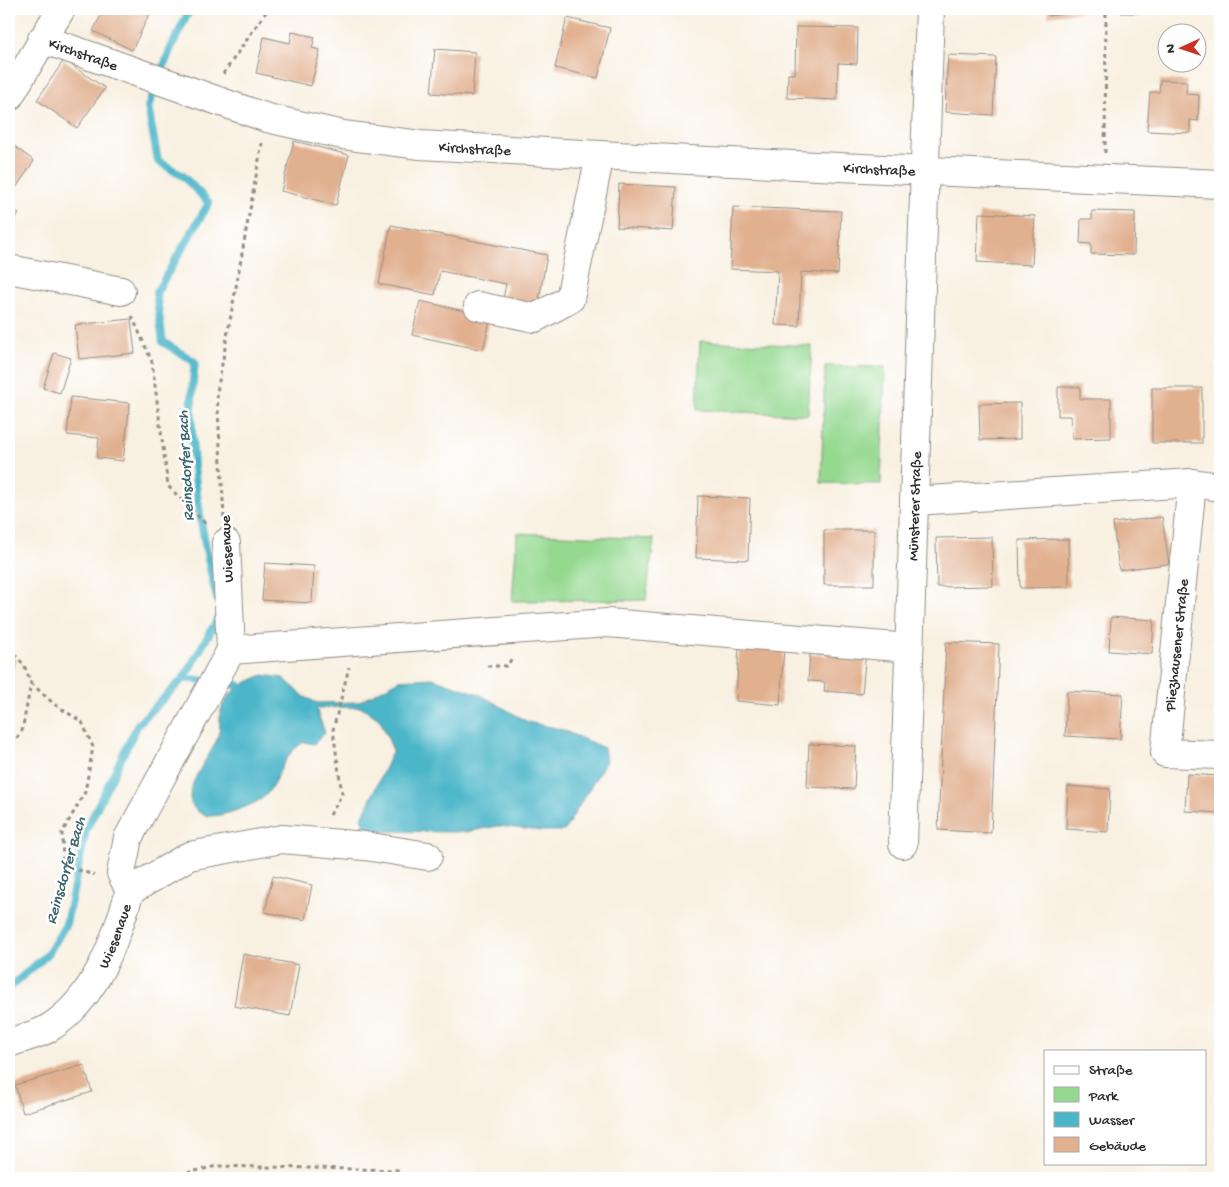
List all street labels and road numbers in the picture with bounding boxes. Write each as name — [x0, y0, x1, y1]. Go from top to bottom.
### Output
street label: Kirchstraße — [46, 35, 120, 76]
street label: Kirchstraße — [438, 139, 512, 161]
street label: Kirchstraße — [843, 160, 916, 181]
street label: Münsterer Straße — [905, 451, 927, 561]
street label: Wiesenaue — [217, 515, 239, 583]
street label: Pliezhausener Straße — [1162, 578, 1194, 713]
street label: Wiesenaue — [95, 902, 137, 972]

